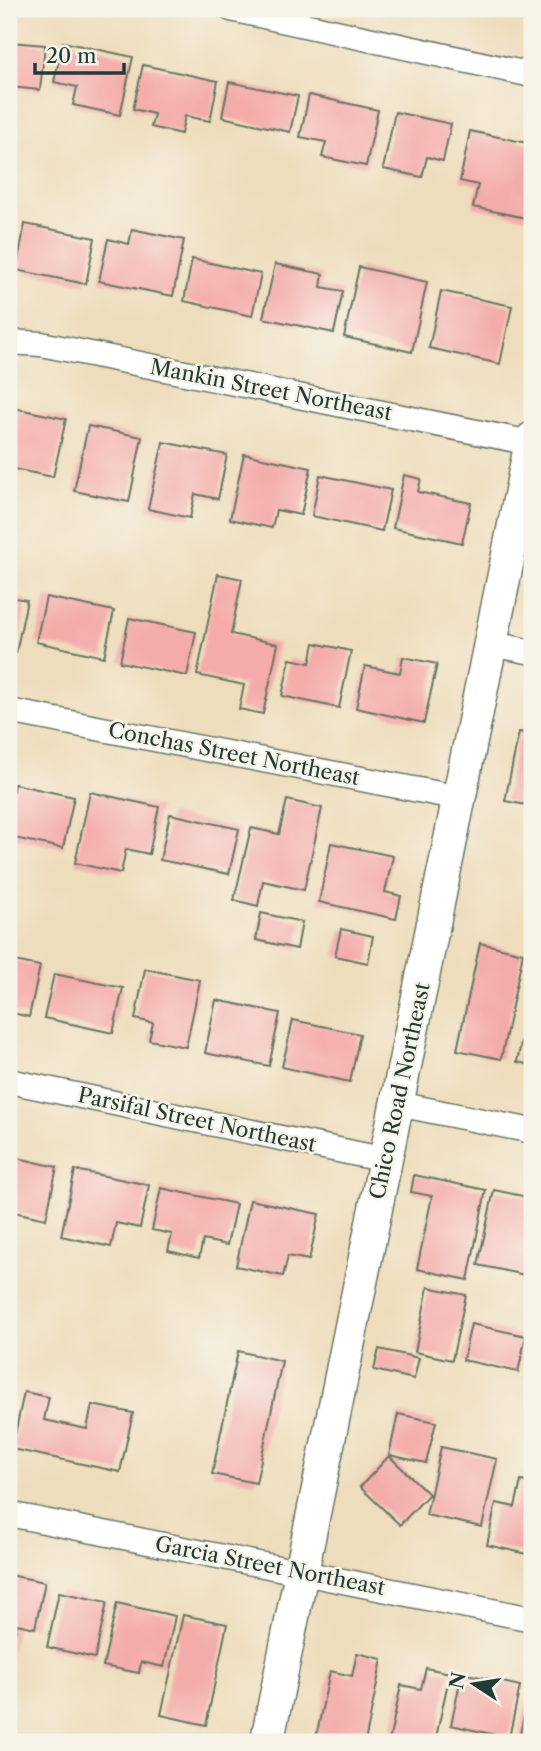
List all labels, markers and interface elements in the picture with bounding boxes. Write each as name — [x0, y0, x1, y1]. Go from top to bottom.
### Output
scale bar — [35, 32, 124, 76]
text: 20 m — [46, 43, 97, 68]
street label: Mankin Street Northeast — [148, 354, 395, 425]
street label: Conchas Street Northeast — [106, 717, 363, 790]
street label: Chico Road Northeast — [364, 980, 435, 1202]
street label: Parsifal Street Northeast — [76, 1082, 319, 1157]
street label: Garcia Street Northeast — [153, 1531, 388, 1600]
north arrow — [440, 1650, 510, 1720]
text: N — [445, 1670, 471, 1691]

